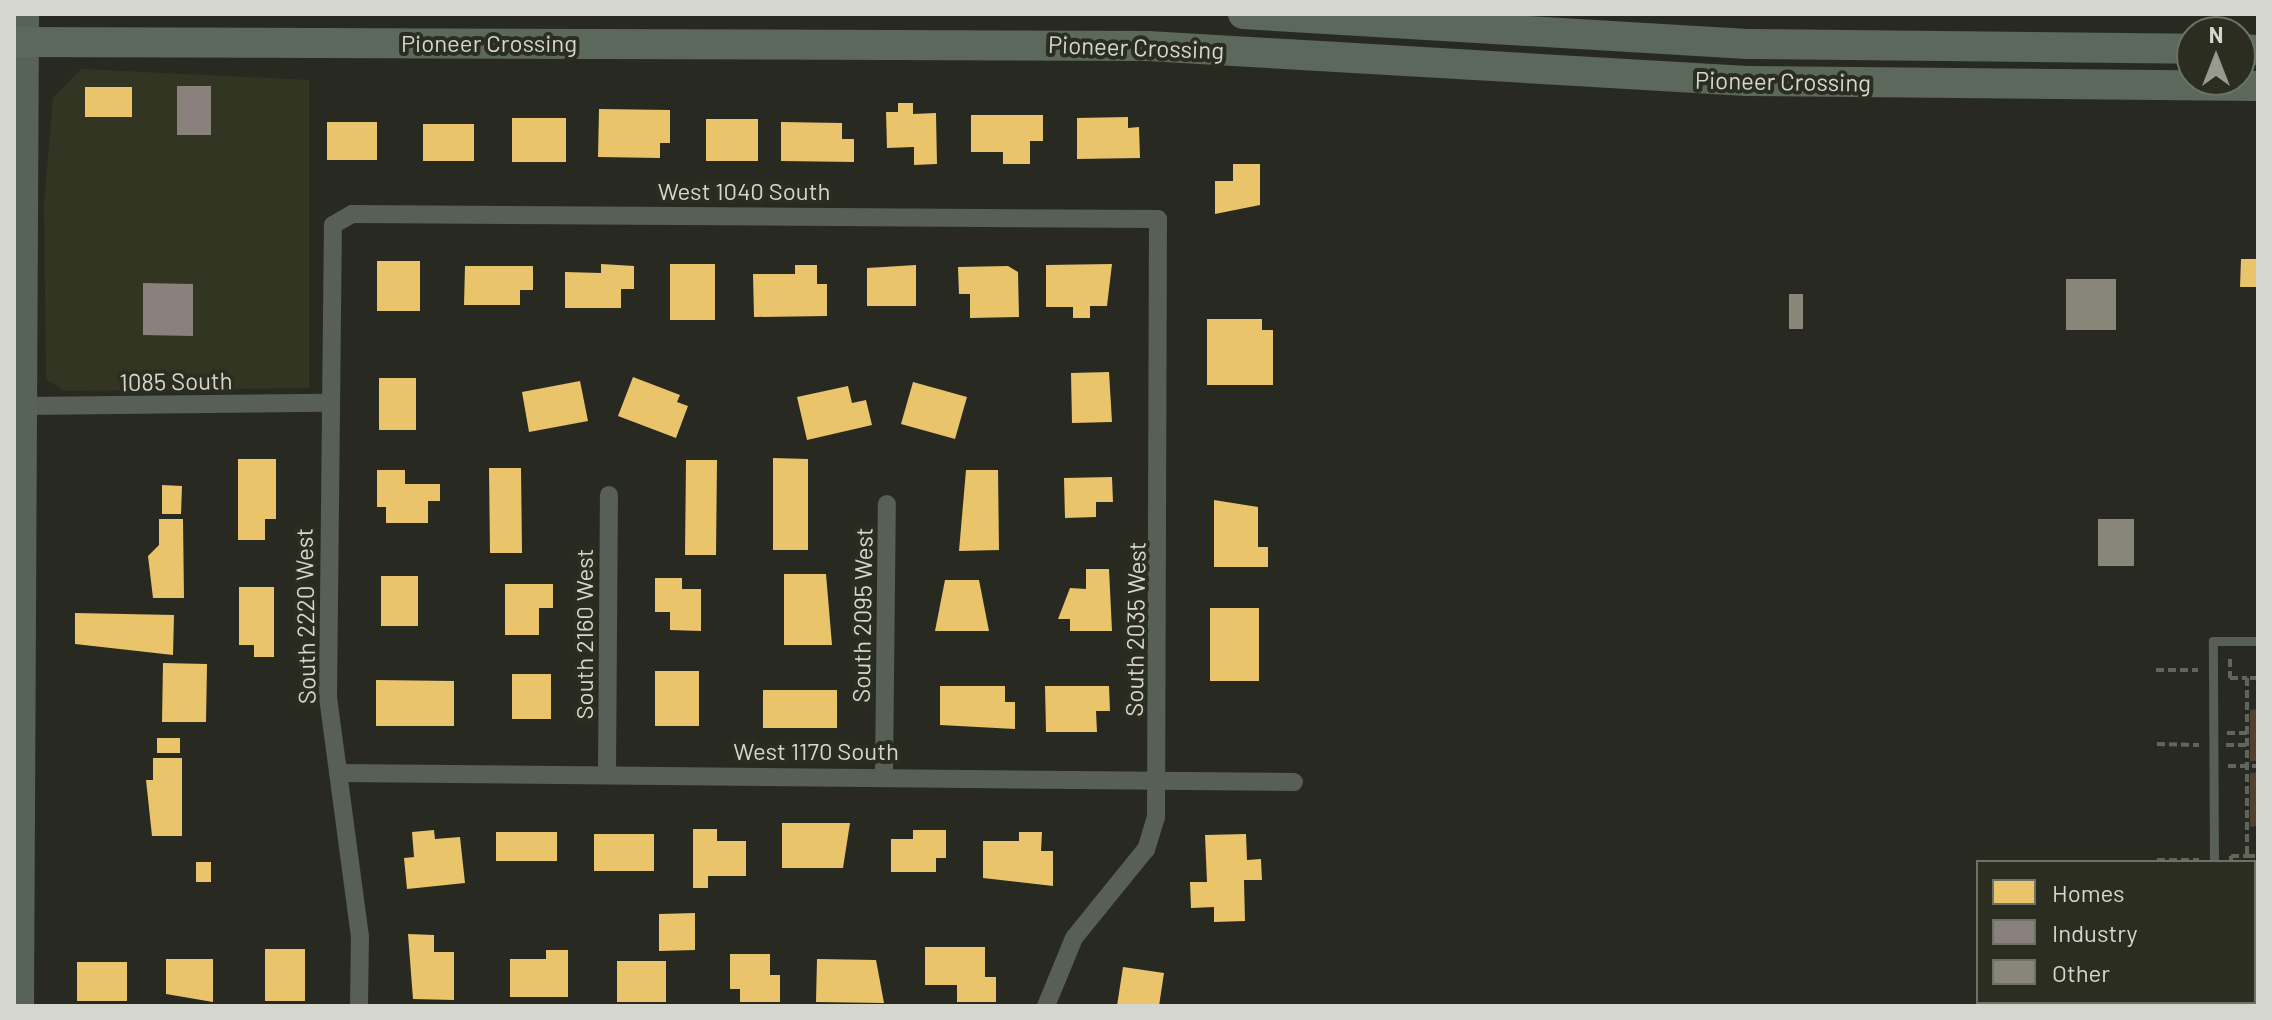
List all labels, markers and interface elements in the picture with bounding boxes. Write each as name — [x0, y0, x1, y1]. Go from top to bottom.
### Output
north arrow — [2176, 16, 2256, 96]
text: N — [2209, 21, 2223, 47]
street label: Pioneer Crossing — [401, 29, 577, 57]
street label: Pioneer Crossing — [1047, 30, 1225, 64]
street label: Pioneer Crossing — [1695, 65, 1871, 97]
street label: West 1040 South — [658, 177, 830, 205]
street label: 1085 South — [119, 366, 233, 396]
street label: South 2095 West — [846, 527, 878, 703]
street label: South 2220 West — [289, 528, 321, 704]
street label: South 2035 West — [1119, 541, 1151, 717]
street label: South 2160 West — [570, 549, 598, 719]
street label: West 1170 South — [733, 737, 899, 765]
legend — [1976, 860, 2256, 1004]
text: Homes — [2052, 878, 2125, 907]
text: Industry — [2052, 918, 2138, 947]
text: Other — [2052, 958, 2110, 987]

